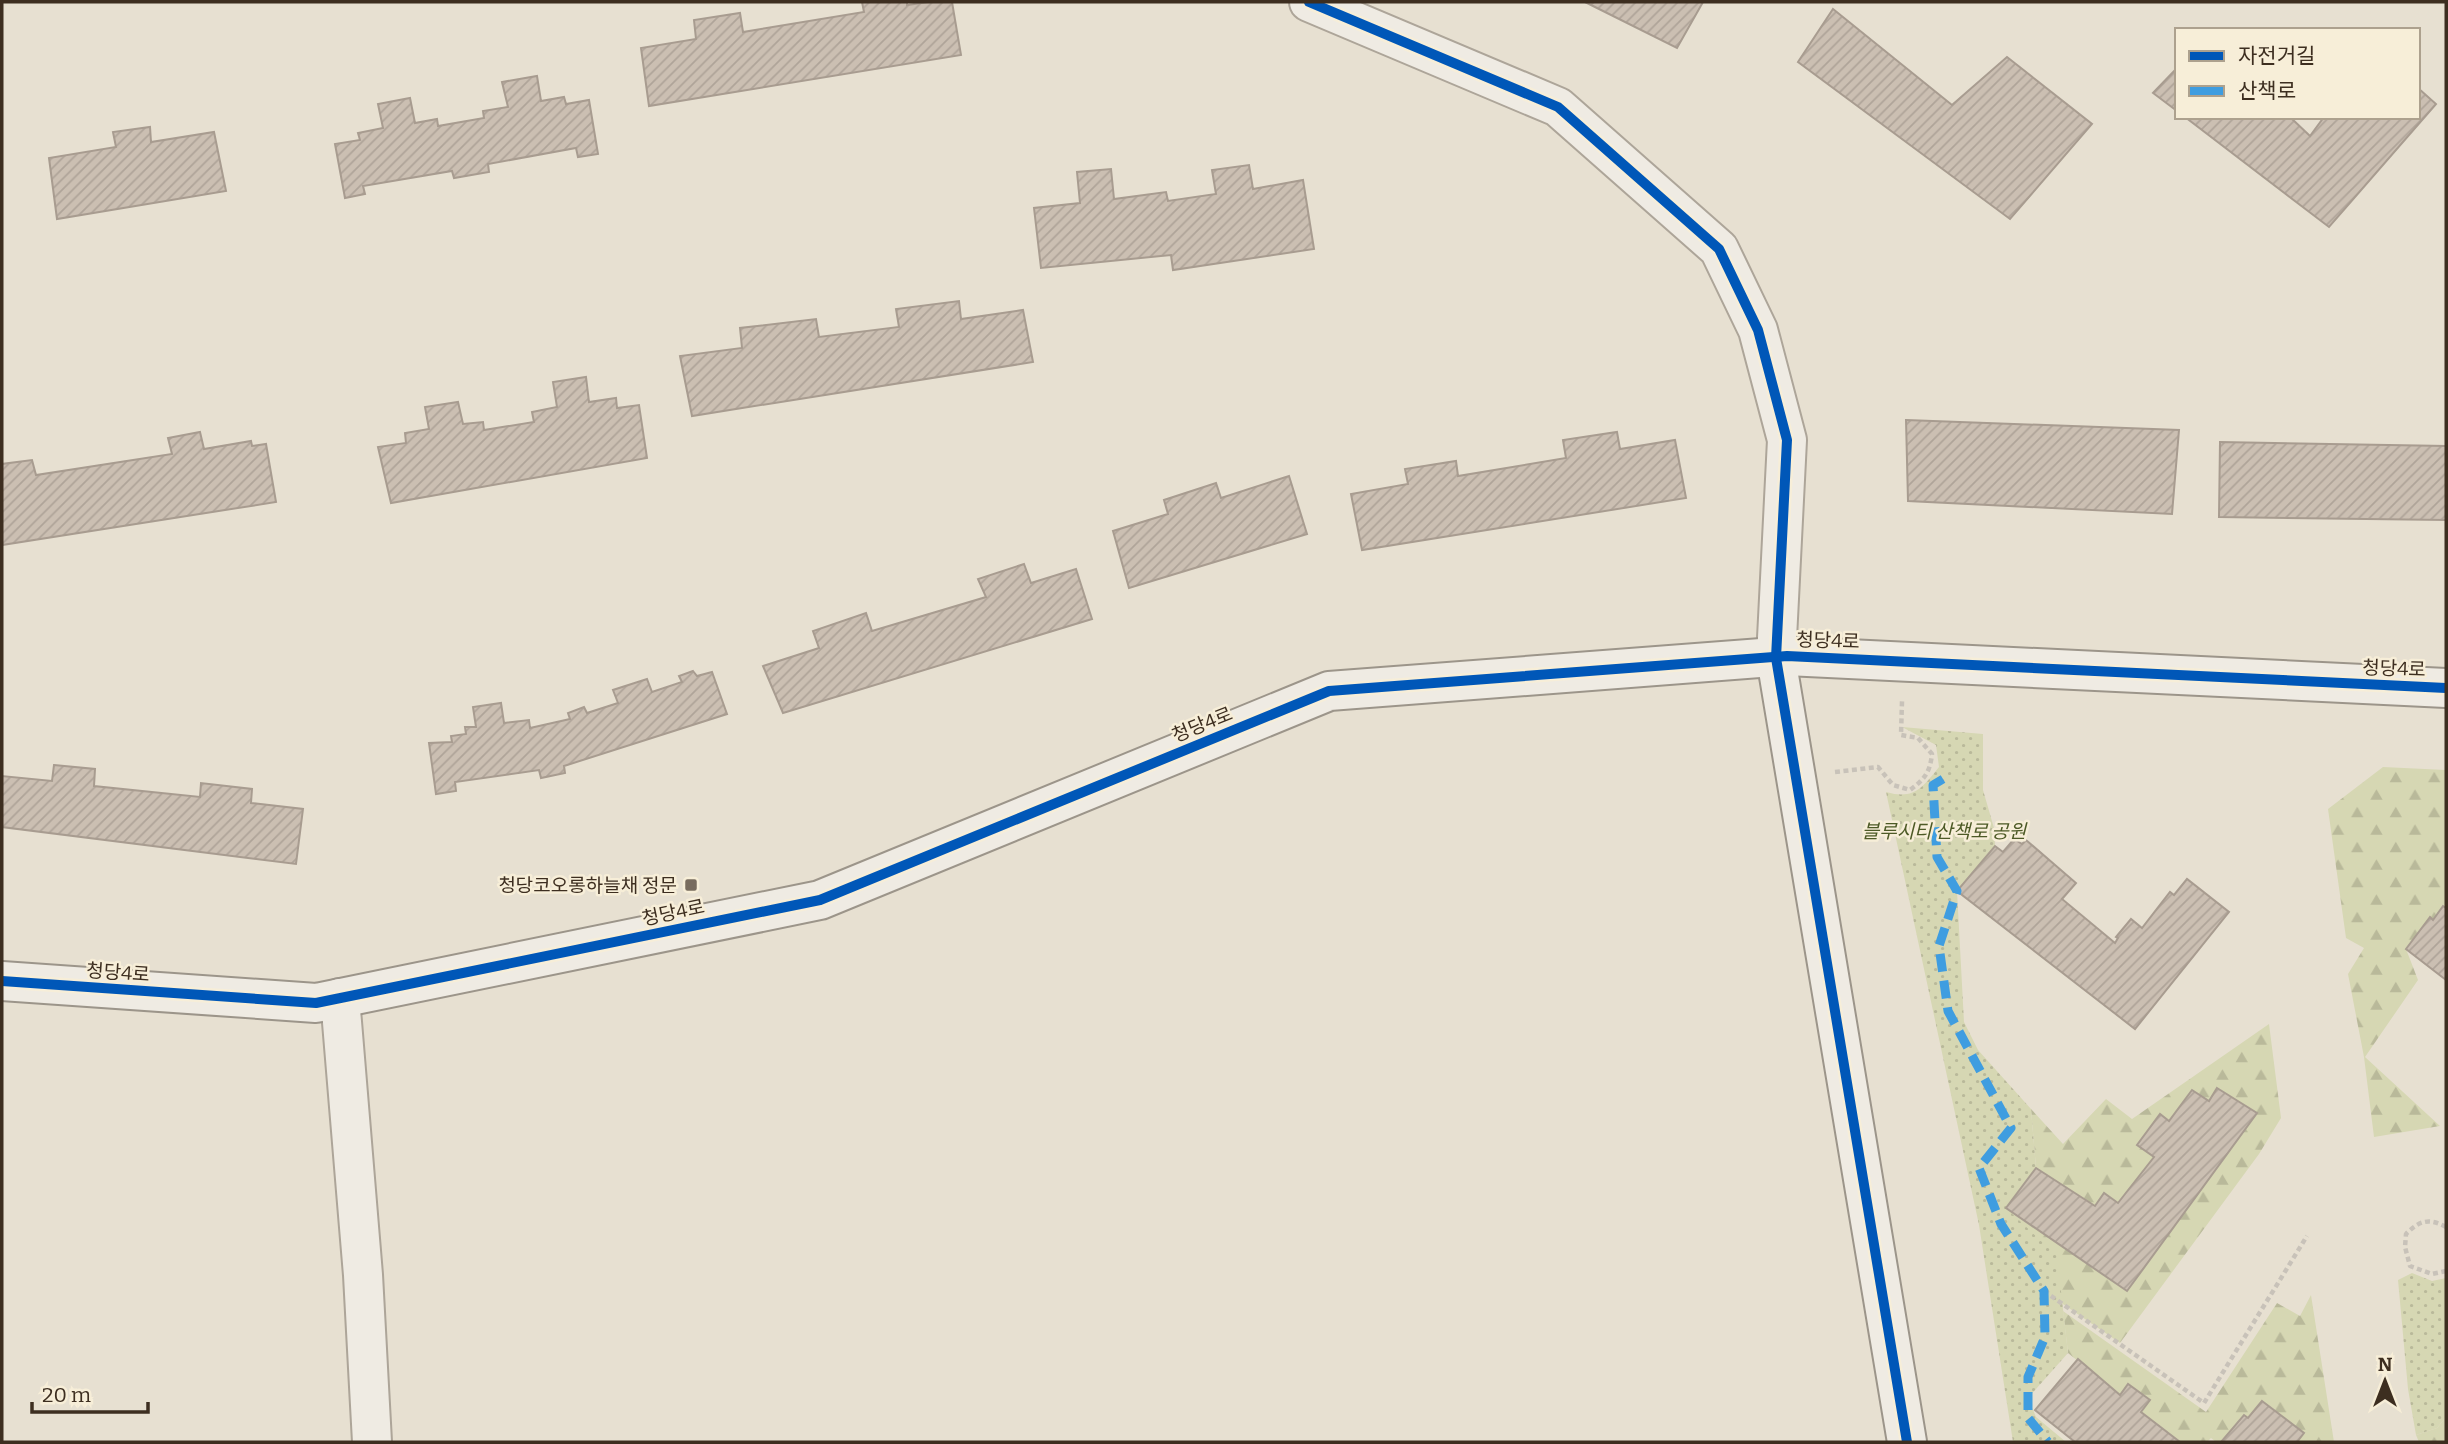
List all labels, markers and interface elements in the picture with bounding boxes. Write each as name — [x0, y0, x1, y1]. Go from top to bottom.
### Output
legend — [2175, 28, 2420, 119]
text: 자전거길 — [2238, 43, 2315, 69]
text: 산책로 — [2238, 78, 2296, 104]
street label: 청당4로 — [1796, 628, 1860, 653]
street label: 청당4로 — [2362, 656, 2426, 681]
street label: 청당4로 — [1168, 702, 1236, 747]
park label: 블루시티 산책로 공원 — [1862, 820, 2028, 843]
place label: 청당코오롱하늘채 정문 — [498, 874, 677, 897]
marker: 청당코오롱하늘채 정문 — [683, 877, 699, 893]
street label: 청당4로 — [640, 895, 707, 930]
street label: 청당4로 — [85, 959, 150, 986]
north arrow — [2350, 1346, 2420, 1416]
text: N — [2378, 1353, 2393, 1376]
scale bar — [32, 1370, 147, 1414]
text: 20 m — [42, 1382, 91, 1408]

